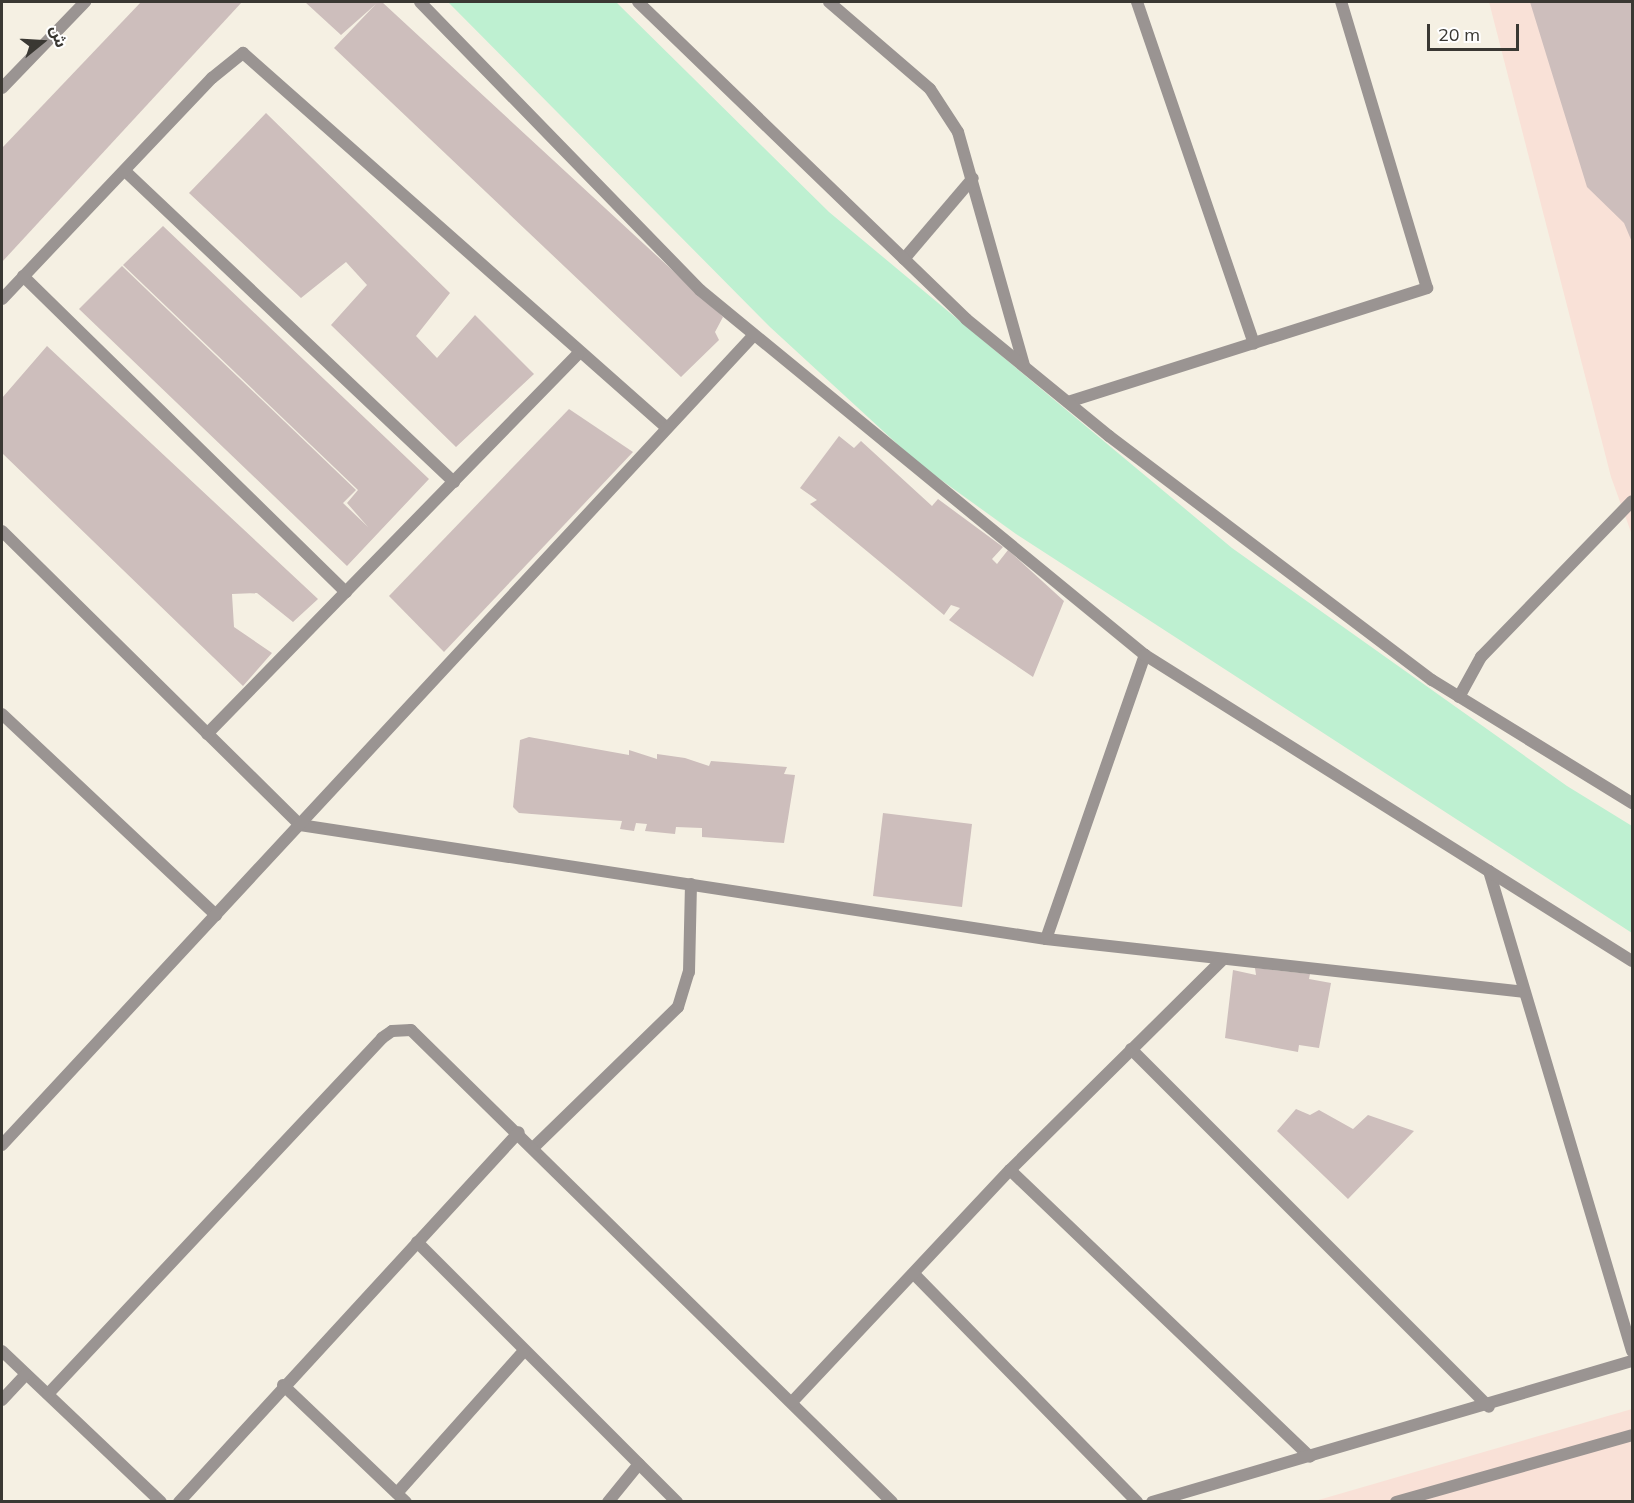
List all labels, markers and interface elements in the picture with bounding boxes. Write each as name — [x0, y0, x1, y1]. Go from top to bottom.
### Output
north arrow — [12, 12, 72, 72]
scale bar — [1430, 12, 1522, 50]
text: ش — [46, 23, 72, 50]
text: 20 m — [1438, 23, 1480, 46]

